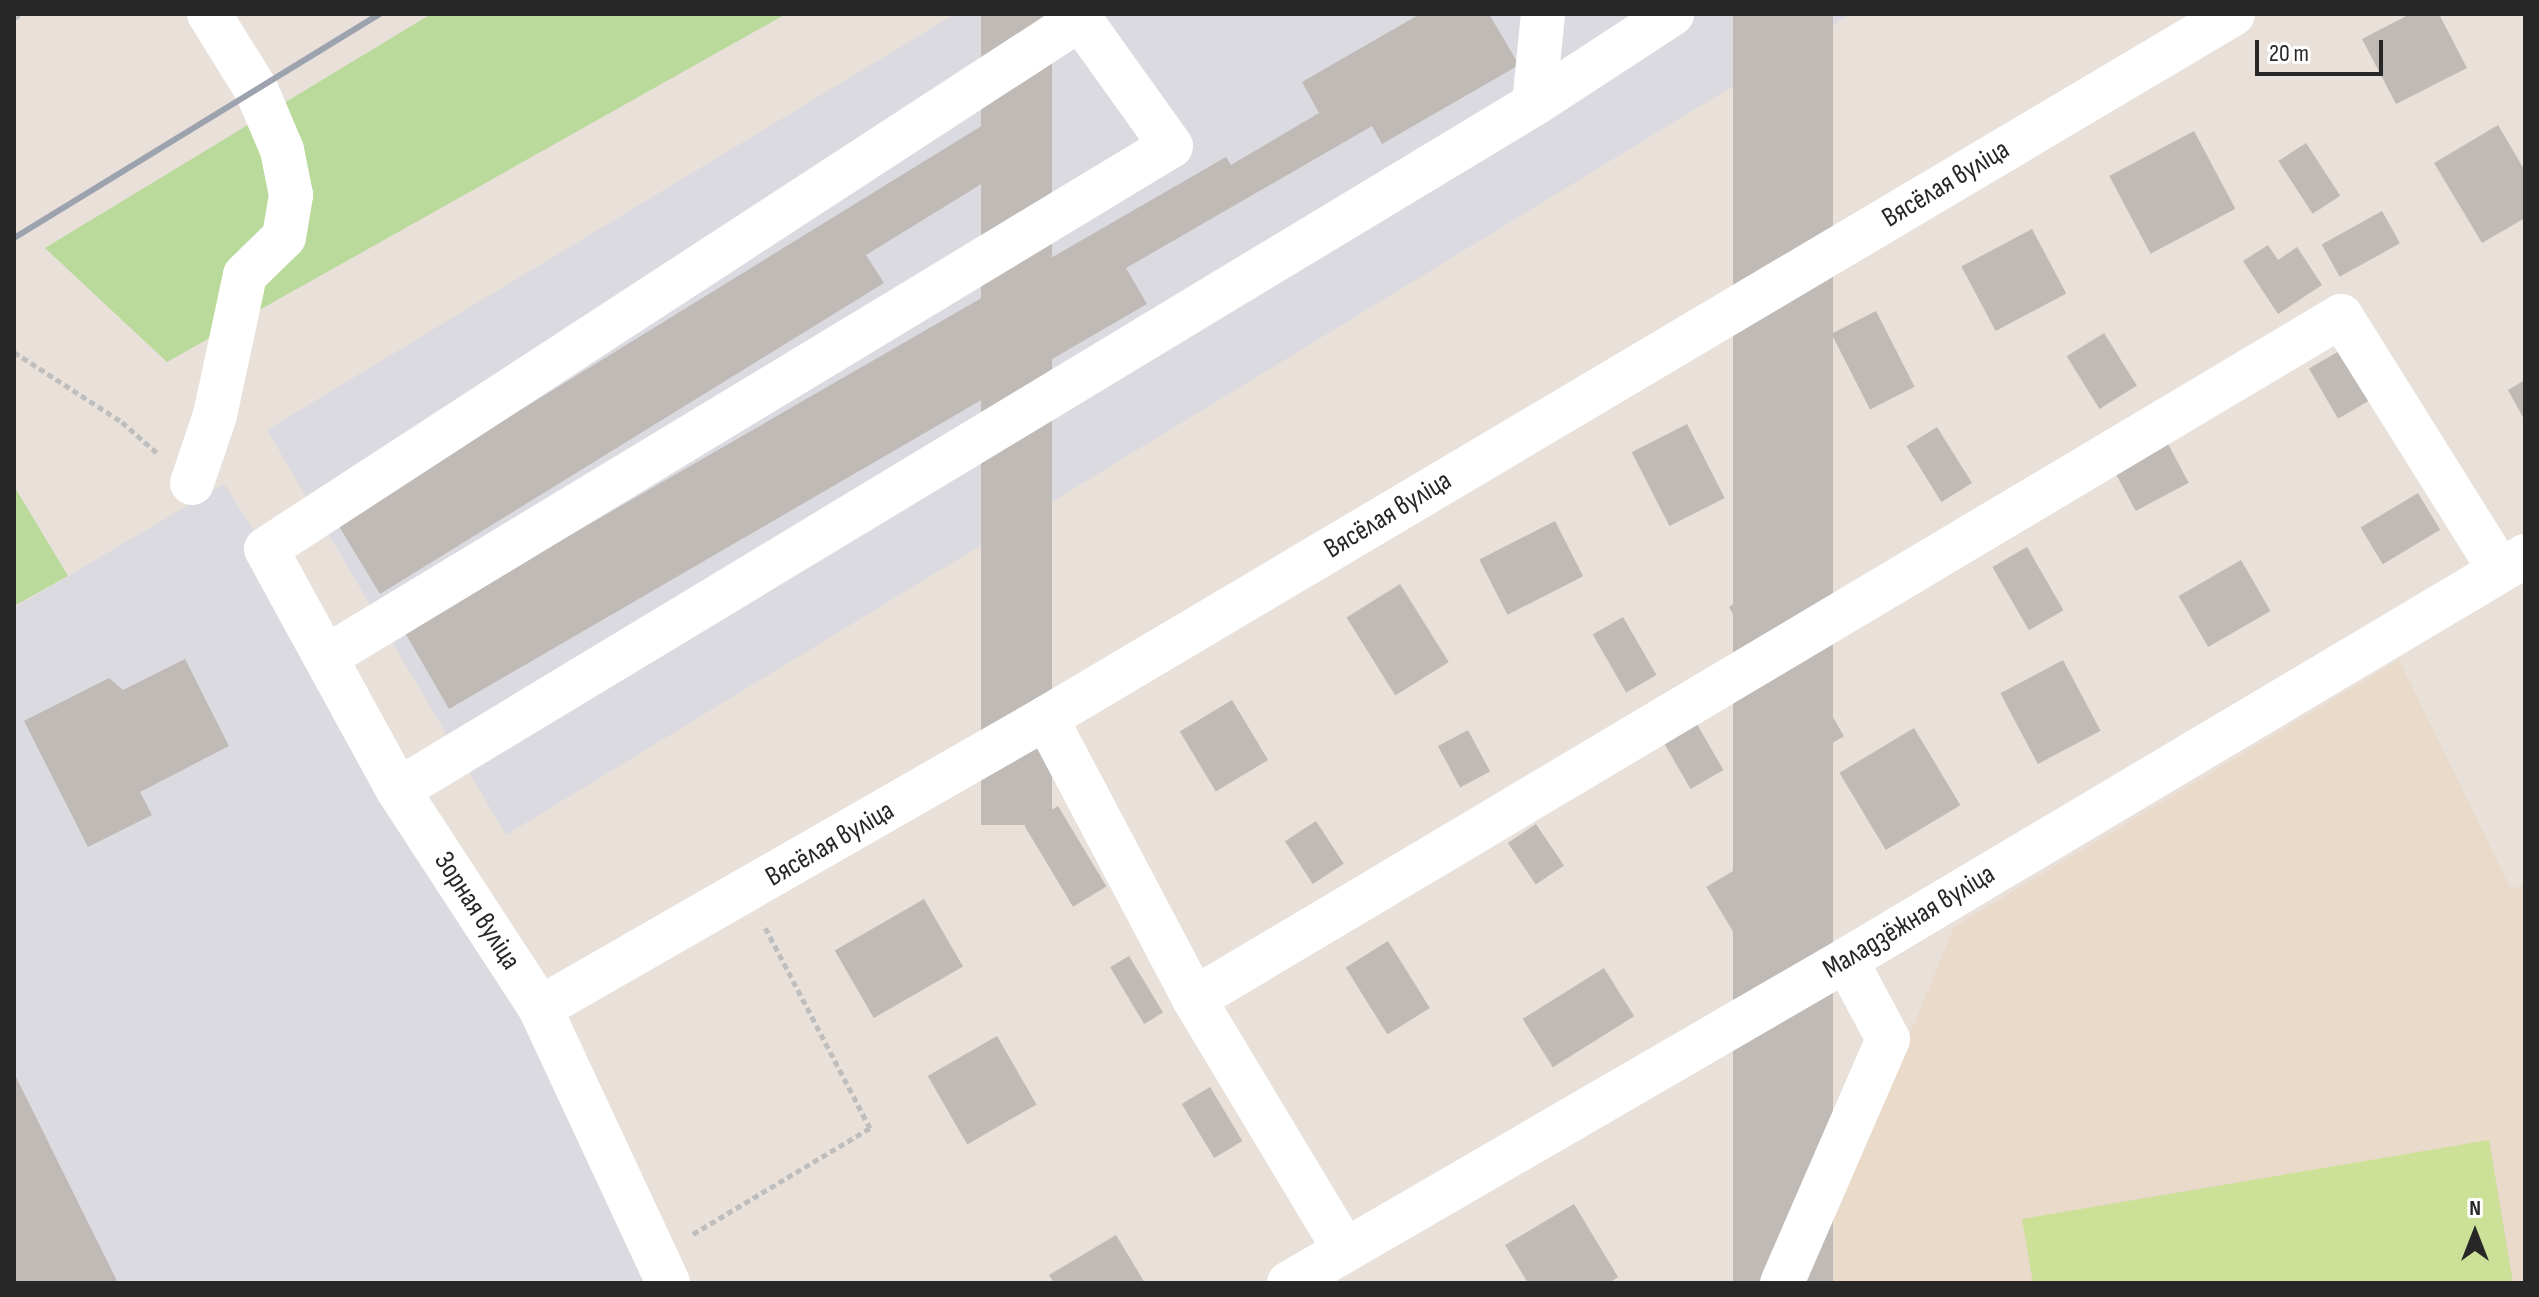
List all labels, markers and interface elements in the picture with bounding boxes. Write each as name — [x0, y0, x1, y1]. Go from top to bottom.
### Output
scale bar — [2259, 24, 2387, 74]
text: 20 m — [2269, 39, 2309, 68]
street label: Вясёлая вуліца — [1876, 133, 2016, 235]
street label: Вясёлая вуліца — [1318, 464, 1458, 566]
street label: Вясёлая вуліца — [760, 794, 900, 894]
street label: Зорная вуліца — [427, 846, 527, 976]
street label: Маладзёжная вуліца — [1817, 858, 2001, 986]
north arrow — [2435, 1193, 2515, 1273]
text: N — [2469, 1195, 2481, 1222]

